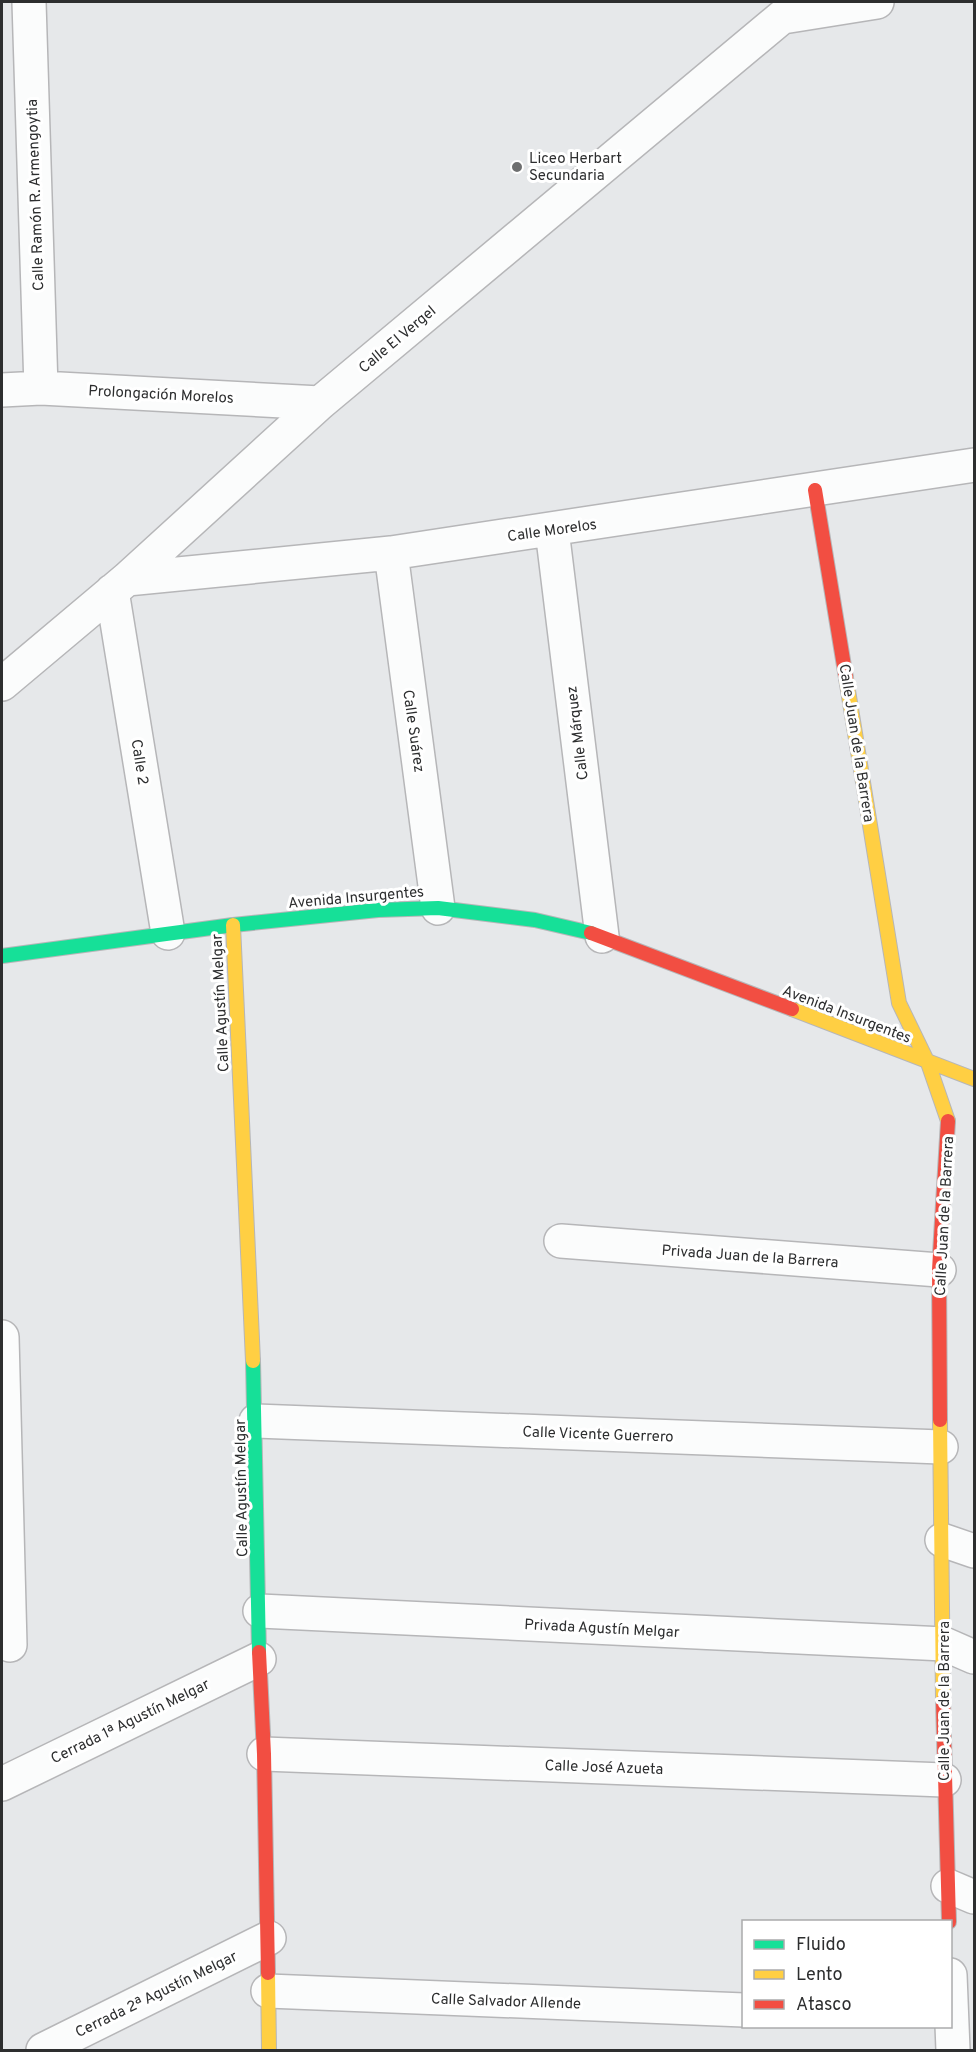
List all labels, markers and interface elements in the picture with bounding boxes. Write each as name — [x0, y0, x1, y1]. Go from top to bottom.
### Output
street label: Calle Ramón R. Armengoytia — [24, 99, 49, 291]
place label: Liceo Herbart Secundaria — [529, 150, 622, 186]
marker: Liceo Herbart Secundaria — [510, 160, 524, 174]
street label: Calle El Vergel — [355, 302, 441, 378]
street label: Prolongación Morelos — [88, 382, 234, 409]
street label: Calle Morelos — [506, 516, 598, 547]
street label: Calle Juan de la Barrera — [834, 663, 877, 824]
street label: Calle Márquez — [563, 685, 594, 781]
street label: Calle Suárez — [397, 689, 428, 774]
street label: Calle 2 — [126, 738, 152, 787]
street label: Avenida Insurgentes — [287, 883, 425, 914]
street label: Calle Agustín Melgar — [208, 933, 235, 1072]
street label: Avenida Insurgentes — [779, 982, 913, 1049]
street label: Calle Juan de la Barrera — [932, 1136, 959, 1297]
street label: Privada Juan de la Barrera — [661, 1242, 839, 1273]
street label: Calle Agustín Melgar — [232, 1419, 253, 1557]
street label: Calle Vicente Guerrero — [522, 1423, 674, 1448]
street label: Privada Agustín Melgar — [524, 1616, 680, 1643]
street label: Calle Juan de la Barrera — [936, 1621, 955, 1781]
street label: Cerrada 1ª Agustín Melgar — [48, 1676, 213, 1769]
street label: Calle José Azueta — [544, 1757, 664, 1780]
legend — [742, 1920, 952, 2028]
text: Fluido — [796, 1934, 846, 1957]
street label: Cerrada 2ª Agustín Melgar — [73, 1948, 241, 2043]
text: Lento — [796, 1964, 842, 1987]
street label: Calle Salvador Allende — [431, 1990, 581, 2015]
text: Atasco — [796, 1994, 852, 2017]

